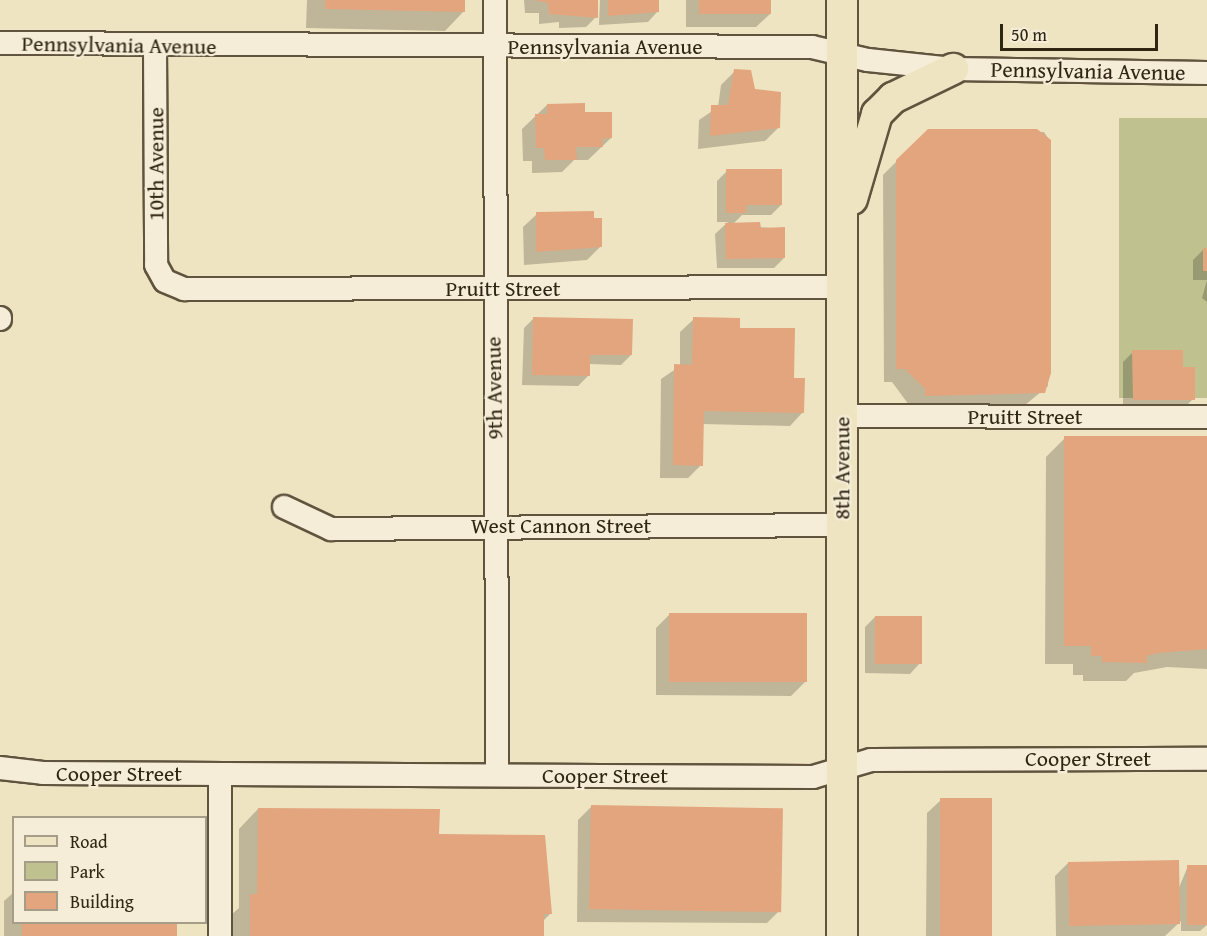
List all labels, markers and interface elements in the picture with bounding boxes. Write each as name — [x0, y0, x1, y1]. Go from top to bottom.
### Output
scale bar — [1003, 12, 1160, 50]
text: 50 m — [1011, 21, 1047, 48]
street label: Pennsylvania Avenue — [21, 30, 217, 60]
street label: Pennsylvania Avenue — [507, 34, 703, 60]
street label: Pennsylvania Avenue — [990, 56, 1186, 86]
street label: 10th Avenue — [143, 107, 169, 221]
street label: Pruitt Street — [445, 276, 561, 302]
street label: 9th Avenue — [480, 336, 508, 440]
street label: Pruitt Street — [967, 404, 1083, 430]
street label: 8th Avenue — [829, 416, 855, 520]
street label: West Cannon Street — [471, 513, 651, 539]
street label: Cooper Street — [1025, 746, 1151, 772]
street label: Cooper Street — [56, 761, 182, 787]
street label: Cooper Street — [542, 763, 668, 789]
legend — [12, 816, 207, 924]
text: Road — [70, 828, 108, 855]
text: Park — [70, 858, 105, 885]
text: Building — [70, 888, 134, 915]

